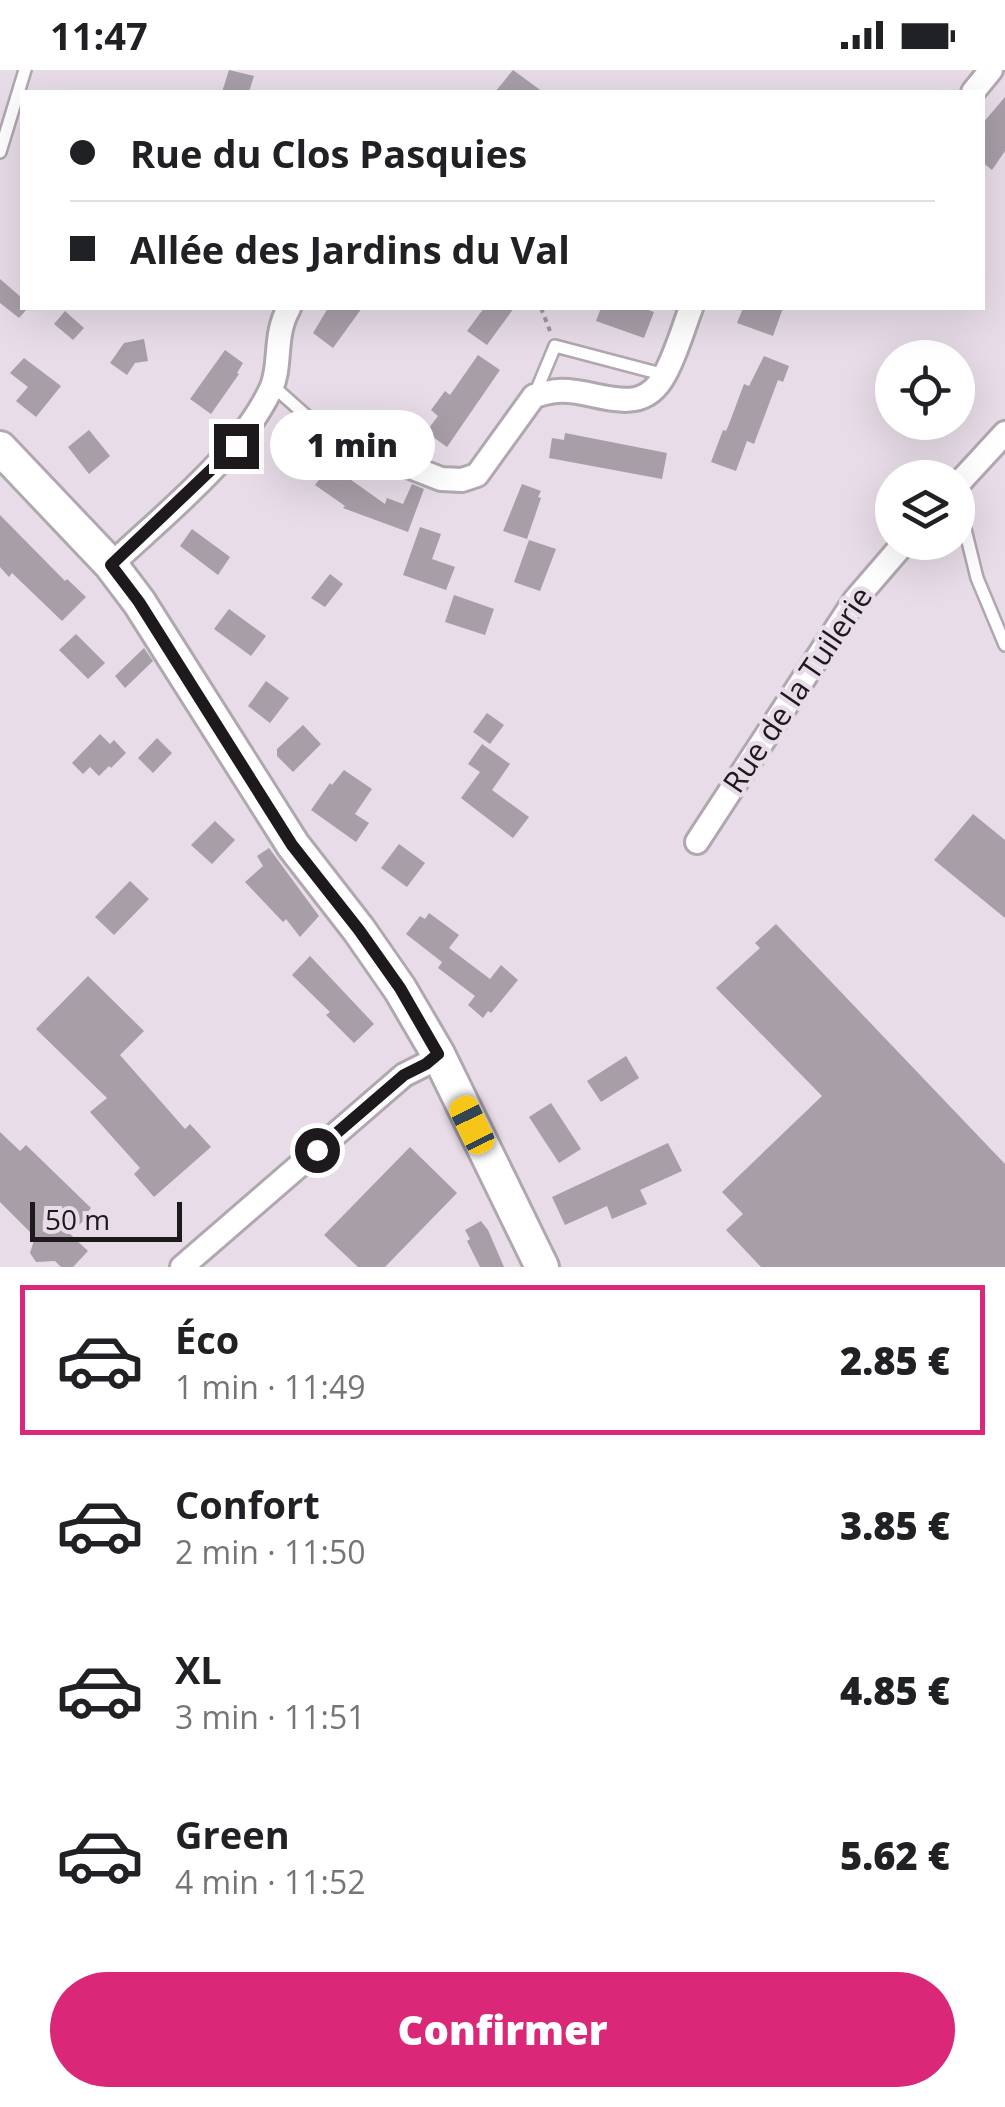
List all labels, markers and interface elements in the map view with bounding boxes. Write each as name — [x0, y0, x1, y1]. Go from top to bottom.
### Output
text: 11:47 — [50, 9, 148, 61]
text: Rue du Clos Pasquies — [130, 127, 527, 179]
text: Allée des Jardins du Val — [130, 223, 570, 275]
map controls — [875, 340, 975, 560]
button: locate — [875, 340, 975, 440]
callout: 1 min — [271, 411, 436, 481]
text: 1 min — [307, 423, 398, 466]
route end — [214, 424, 259, 469]
button: layers — [875, 460, 975, 560]
street label: Rue de la Tuilerie — [713, 578, 881, 800]
car — [445, 1091, 499, 1159]
route start — [295, 1128, 340, 1173]
scale bar — [30, 1197, 182, 1242]
text: 50 m — [45, 1200, 110, 1238]
text: Éco — [175, 1313, 239, 1365]
icon: car — [55, 1315, 145, 1405]
text: 2.85 € — [840, 1334, 950, 1386]
text: 1 min · 11:49 — [175, 1365, 366, 1408]
text: Confort — [175, 1478, 320, 1530]
icon: car — [55, 1480, 145, 1570]
text: 3.85 € — [840, 1499, 950, 1551]
text: 2 min · 11:50 — [175, 1530, 366, 1573]
text: XL — [175, 1643, 222, 1695]
icon: car — [55, 1645, 145, 1735]
text: 4.85 € — [840, 1664, 950, 1716]
text: 3 min · 11:51 — [175, 1695, 366, 1738]
text: Green — [175, 1808, 290, 1860]
icon: car — [55, 1810, 145, 1900]
text: 5.62 € — [840, 1829, 950, 1881]
text: 4 min · 11:52 — [175, 1860, 366, 1903]
button: Confirmer — [50, 1972, 955, 2087]

